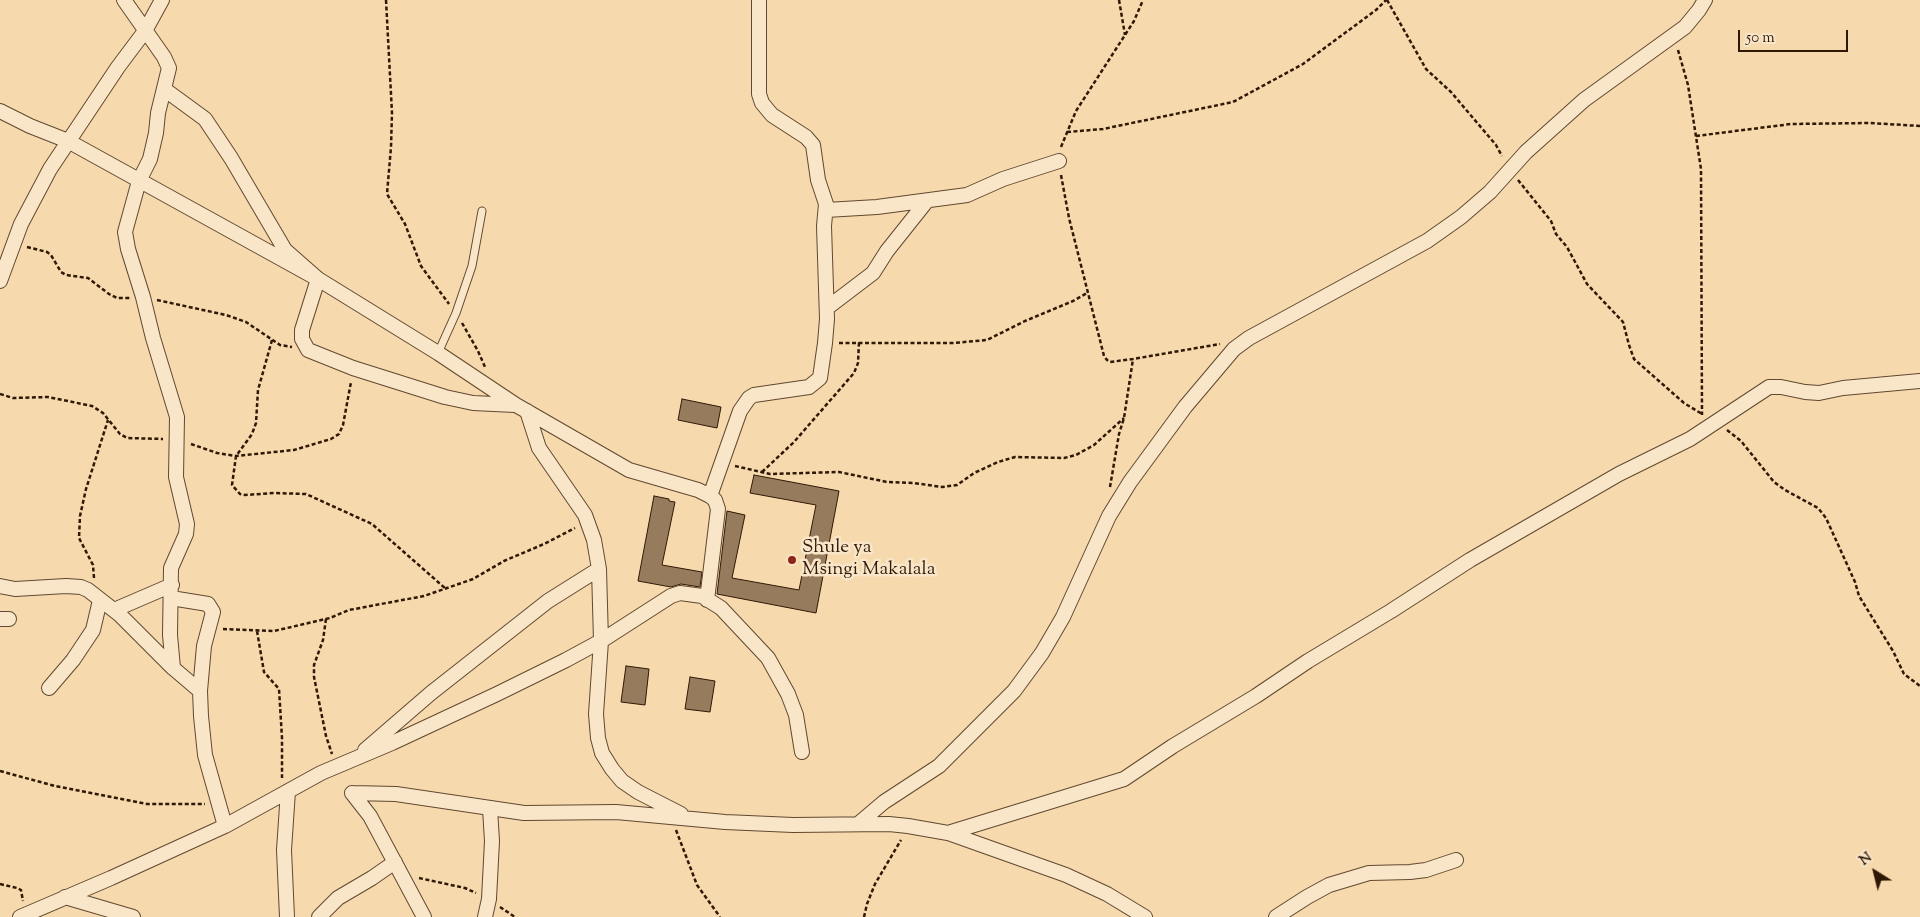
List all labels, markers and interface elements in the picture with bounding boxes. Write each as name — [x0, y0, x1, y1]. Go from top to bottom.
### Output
scale bar — [1740, 20, 1850, 52]
text: 50 m — [1746, 28, 1775, 49]
place label: Shule ya Msingi Makalala — [802, 538, 936, 582]
marker: Shule ya Msingi Makalala — [786, 554, 798, 566]
north arrow — [1850, 847, 1900, 897]
text: N — [1856, 848, 1877, 871]

